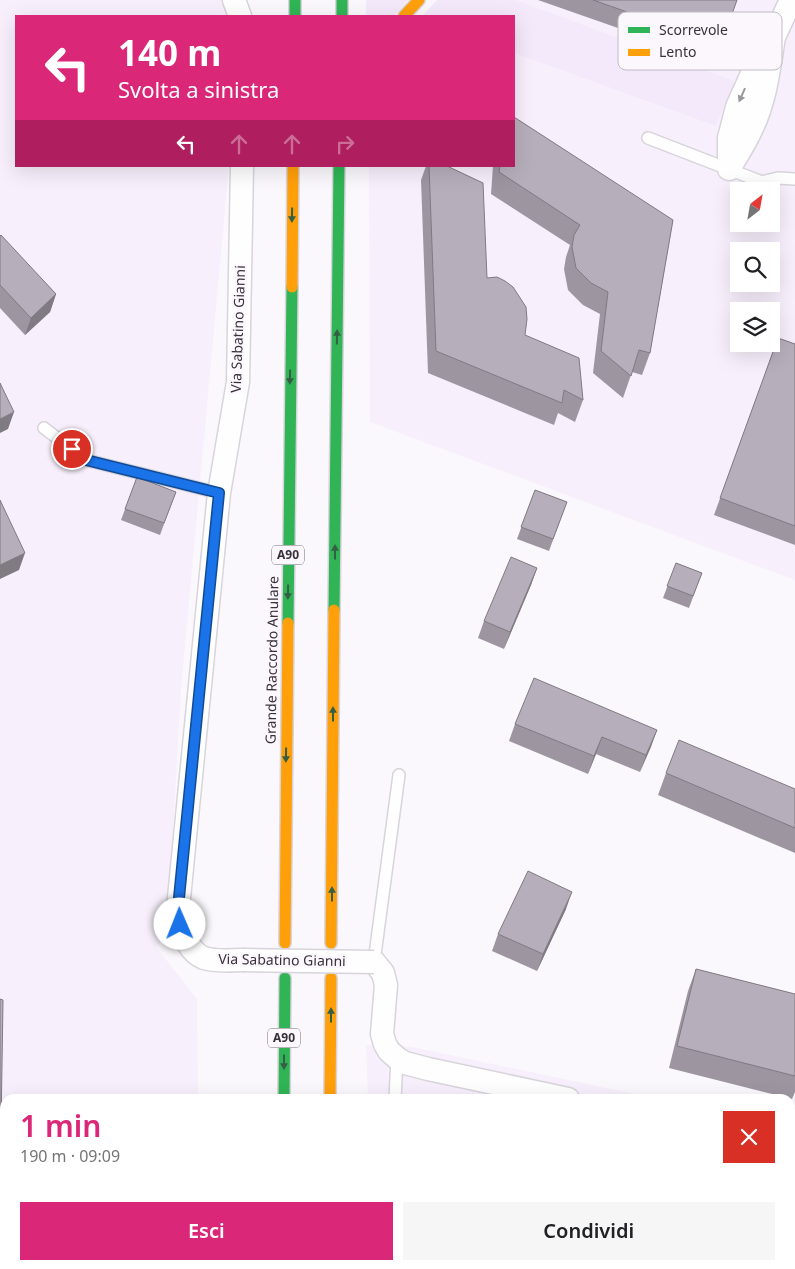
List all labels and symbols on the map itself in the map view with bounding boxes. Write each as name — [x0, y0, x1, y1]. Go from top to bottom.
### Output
legend — [618, 12, 782, 70]
text: Scorrevole — [659, 20, 728, 39]
text: Lento — [659, 42, 696, 61]
one-way arrow — [738, 88, 746, 102]
north arrow — [730, 182, 780, 232]
one-way arrow — [288, 207, 296, 223]
street label: Via Sabatino Gianni — [226, 265, 249, 393]
one-way arrow — [333, 328, 341, 344]
one-way arrow — [286, 370, 294, 386]
pin — [51, 428, 93, 470]
one-way arrow — [331, 543, 339, 559]
road number: A90 — [272, 546, 304, 564]
street label: Grande Raccordo Anulare — [261, 576, 282, 744]
one-way arrow — [284, 585, 292, 601]
one-way arrow — [329, 706, 337, 722]
one-way arrow — [282, 747, 290, 763]
one-way arrow — [328, 886, 336, 902]
position arrow — [153, 897, 205, 949]
street label: Via Sabatino Gianni — [218, 949, 346, 970]
one-way arrow — [327, 1007, 335, 1023]
road number: A90 — [268, 1028, 300, 1048]
one-way arrow — [280, 1054, 288, 1070]

